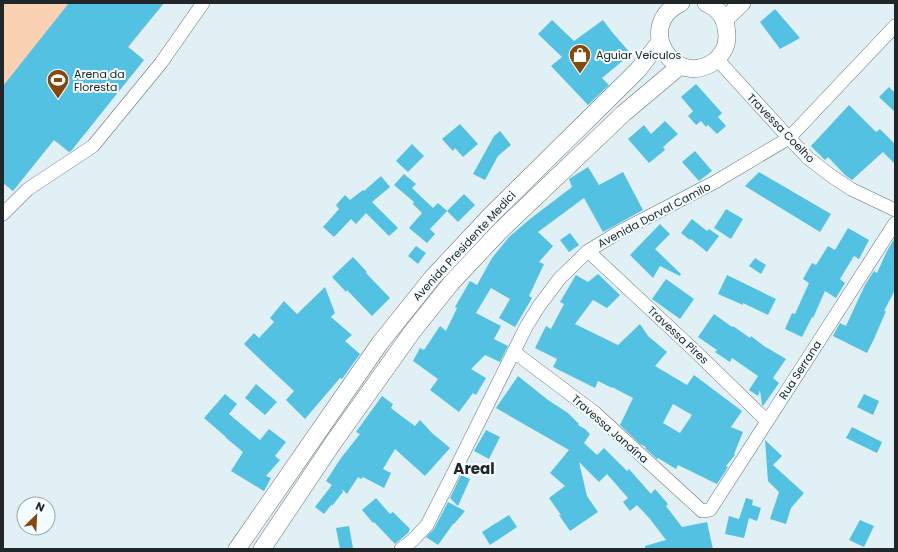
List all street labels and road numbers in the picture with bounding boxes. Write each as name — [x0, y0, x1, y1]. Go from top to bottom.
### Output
street label: Travessa Coelho — [743, 90, 819, 166]
street label: Avenida Dorval Camilo — [595, 178, 713, 252]
street label: Avenida Presidente Medici — [409, 187, 519, 304]
street label: Travessa Pires — [644, 303, 712, 368]
street label: Rua Serrana — [775, 337, 825, 403]
street label: Travessa Janaína — [568, 391, 652, 467]

